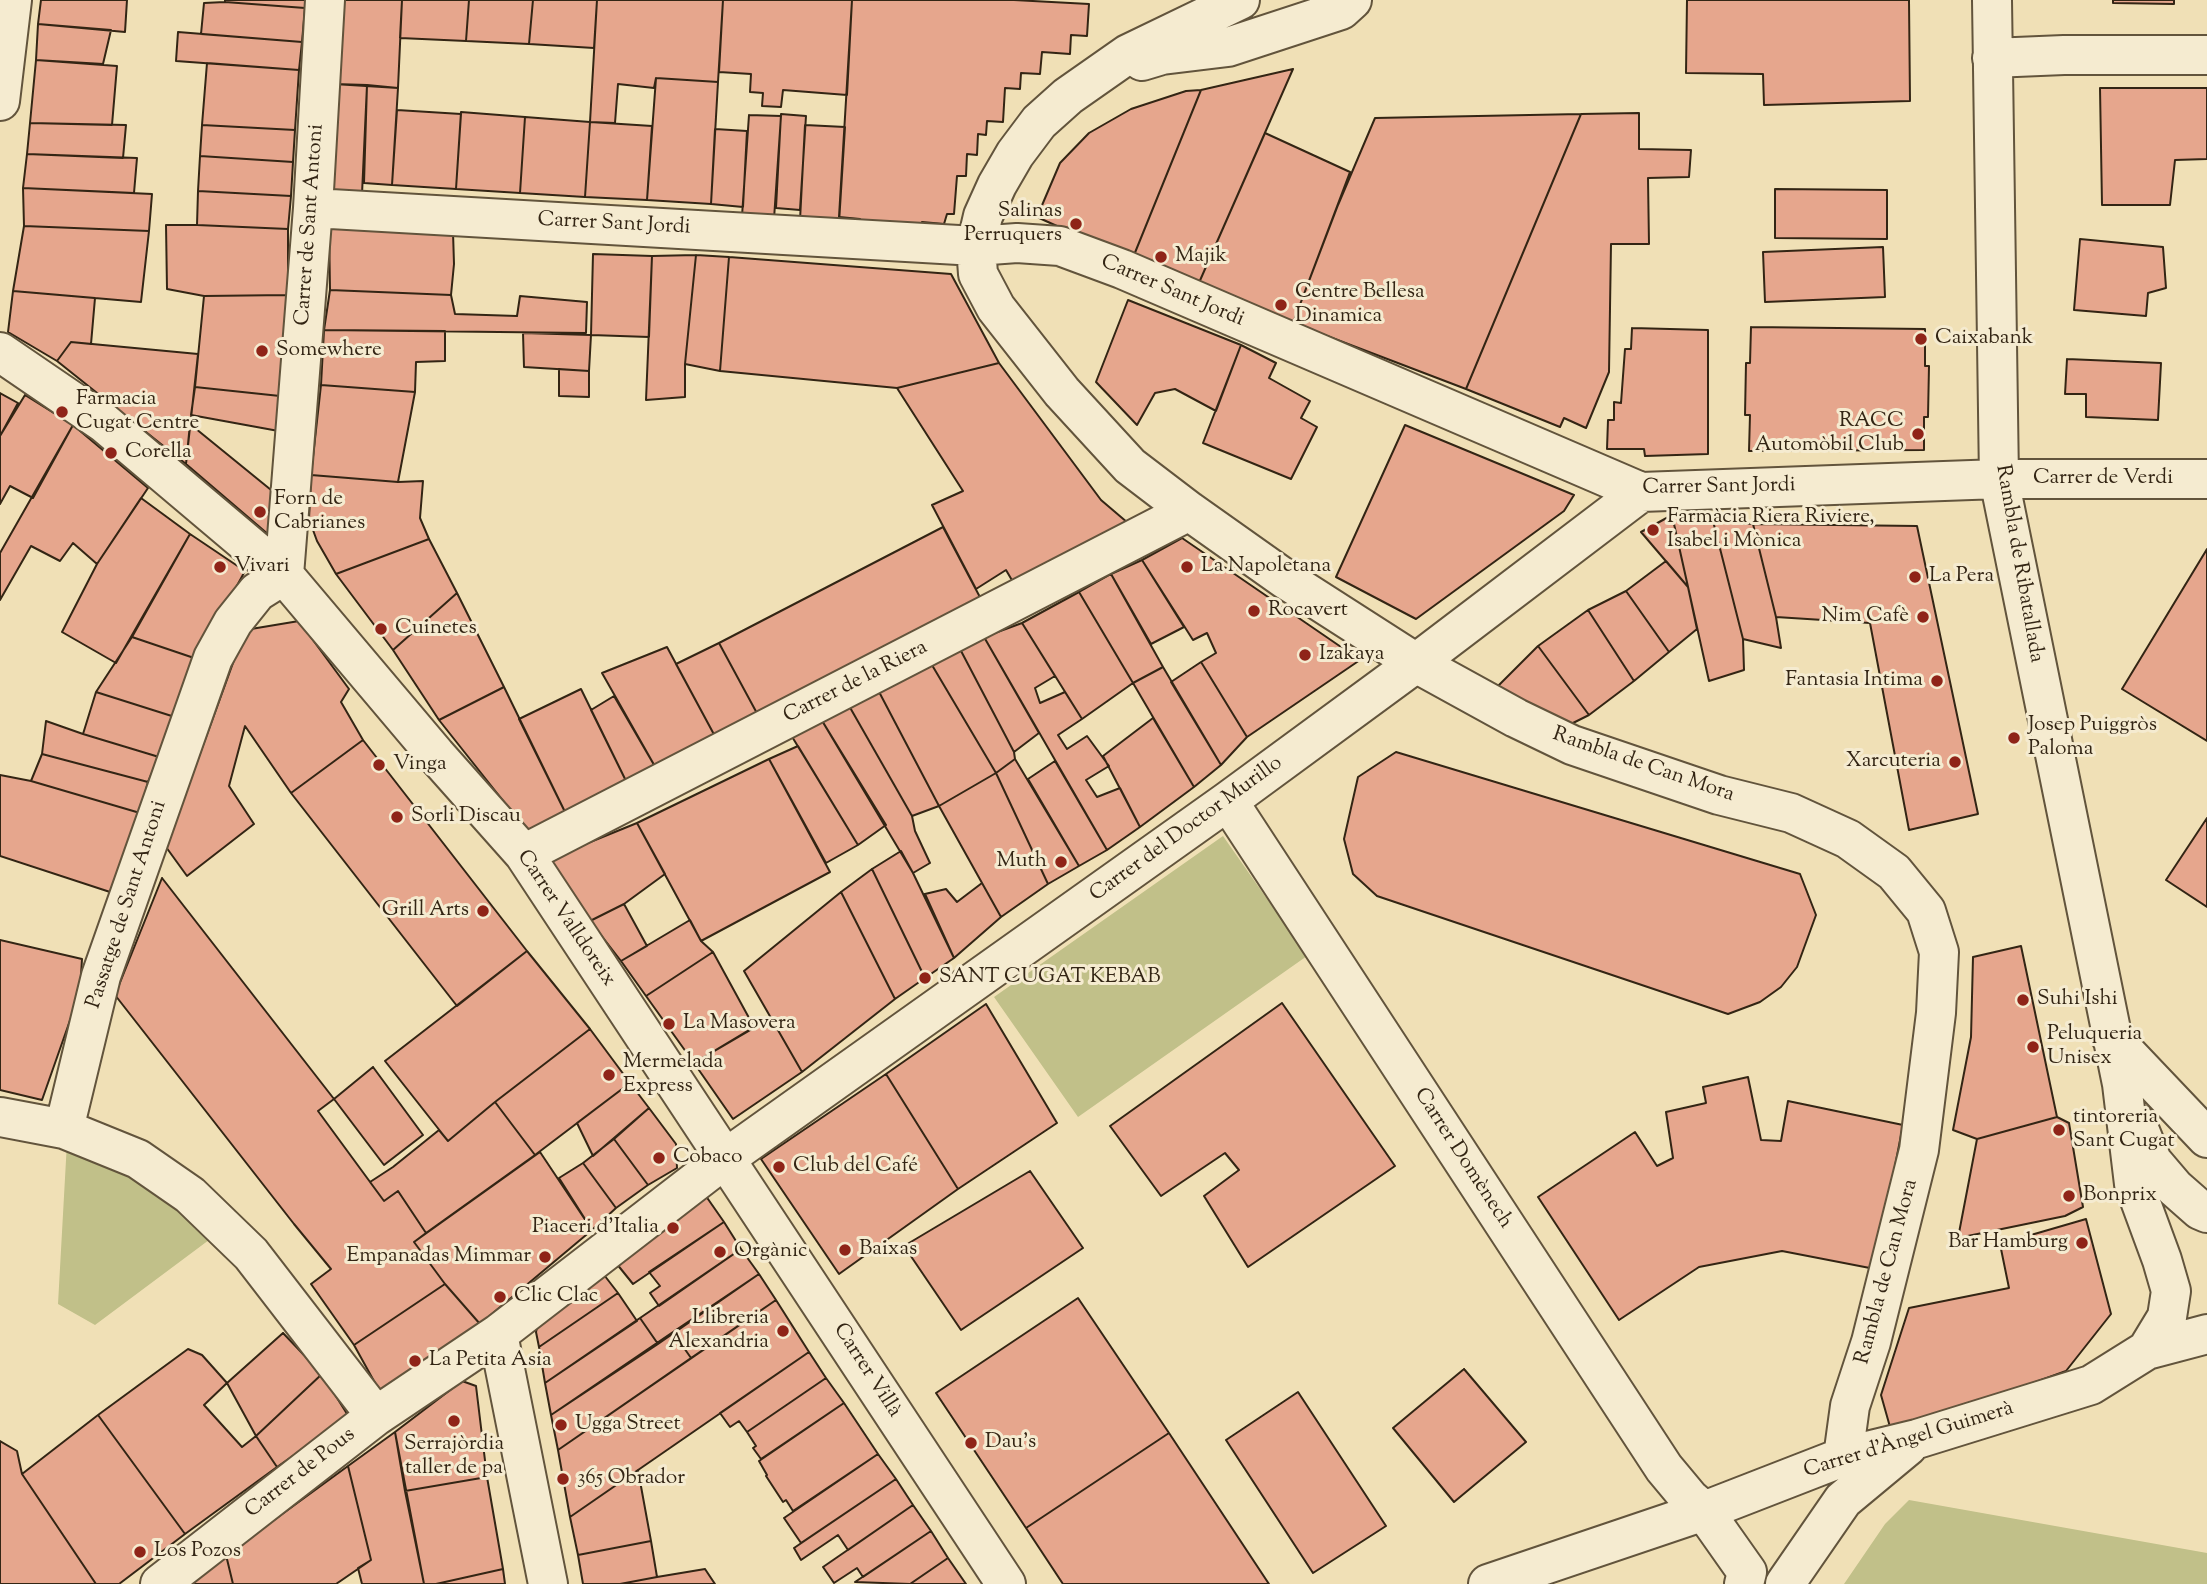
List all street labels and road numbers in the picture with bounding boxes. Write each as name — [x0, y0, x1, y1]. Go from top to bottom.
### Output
street label: Carrer de Sant Antoni — [291, 123, 331, 327]
street label: Carrer Sant Jordi — [537, 208, 691, 242]
street label: Carrer Sant Jordi — [1097, 250, 1247, 334]
street label: Rambla de Ribatallada — [1988, 463, 2048, 665]
street label: Carrer de Verdi — [2033, 466, 2173, 492]
street label: Carrer Sant Jordi — [1642, 474, 1796, 502]
street label: Carrer de la Riera — [780, 636, 932, 730]
street label: Rambla de Can Mora — [1549, 723, 1737, 809]
street label: Carrer del Doctor Murillo — [1086, 752, 1288, 908]
street label: Passatge de Sant Antoni — [82, 798, 174, 1012]
street label: Carrer Valldoreix — [510, 846, 620, 992]
street label: Carrer Domènech — [1407, 1084, 1517, 1234]
street label: Rambla de Can Mora — [1851, 1177, 1925, 1367]
street label: Carrer Villà — [826, 1319, 906, 1423]
street label: Carrer d'Àngel Guimerà — [1801, 1397, 2017, 1485]
street label: Carrer de Pous — [241, 1423, 361, 1525]

